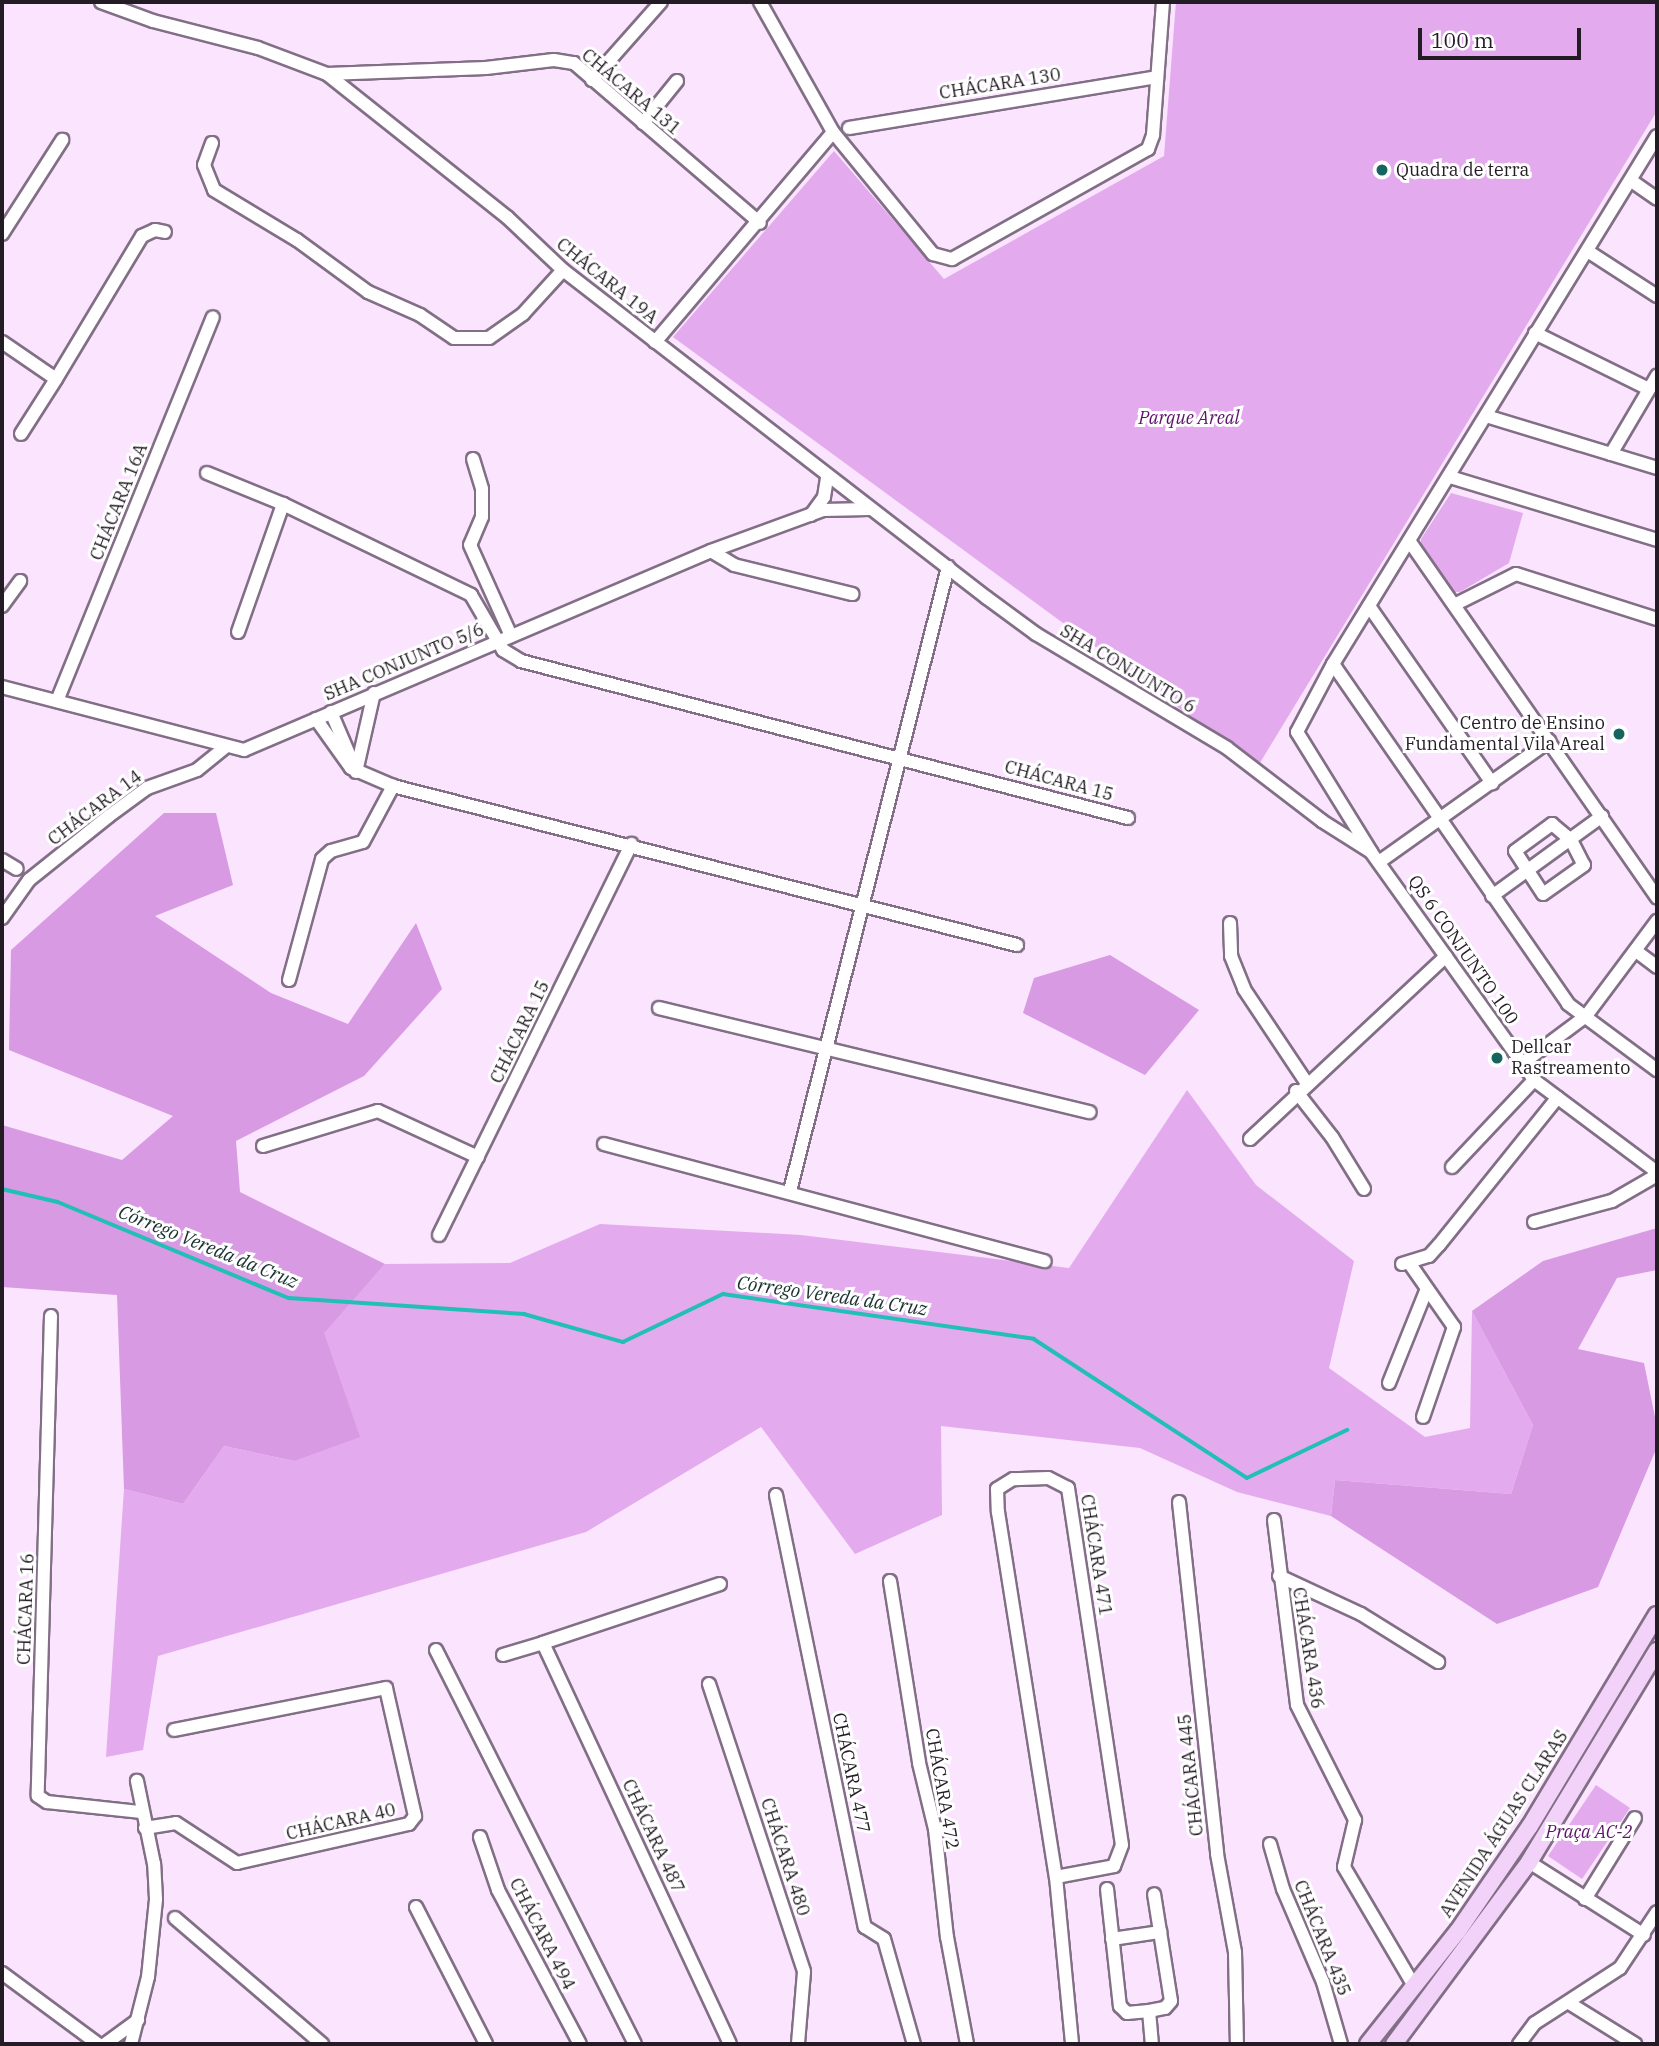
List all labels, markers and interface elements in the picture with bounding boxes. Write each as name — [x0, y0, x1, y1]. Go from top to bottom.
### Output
scale bar — [1421, 14, 1584, 58]
text: 100 m — [1431, 26, 1494, 54]
street label: CHÁCARA 131 — [577, 44, 685, 140]
street label: CHÁCARA 130 — [938, 64, 1062, 104]
place label: Quadra de terra — [1396, 159, 1529, 181]
marker: Quadra de terra — [1374, 162, 1390, 178]
street label: CHÁCARA 19A — [552, 234, 662, 328]
park label: Parque Areal — [1139, 407, 1239, 429]
street label: CHÁCARA 16A — [86, 440, 152, 564]
street label: SHA CONJUNTO 5/6 — [321, 619, 487, 705]
street label: SHA CONJUNTO 6 — [1056, 620, 1200, 718]
place label: Centro de Ensino Fundamental Vila Areal — [1405, 713, 1605, 756]
marker: Centro de Ensino Fundamental Vila Areal — [1611, 726, 1627, 742]
street label: CHÁCARA 15 — [1002, 756, 1116, 806]
street label: CHÁCARA 14 — [44, 766, 146, 850]
street label: QS 6 CONJUNTO 100 — [1403, 871, 1523, 1029]
street label: CHÁCARA 15 — [486, 977, 554, 1087]
place label: Dellcar Rastreamento — [1511, 1037, 1630, 1080]
marker: Dellcar Rastreamento — [1489, 1050, 1505, 1066]
water label: Córrego Vereda da Cruz — [115, 1201, 301, 1293]
water label: Córrego Vereda da Cruz — [736, 1271, 928, 1321]
street label: CHÁCARA 471 — [1076, 1493, 1116, 1617]
street label: CHÁCARA 16 — [13, 1553, 39, 1665]
street label: CHÁCARA 436 — [1288, 1586, 1328, 1710]
street label: CHÁCARA 477 — [828, 1711, 874, 1835]
street label: CHÁCARA 445 — [1174, 1713, 1208, 1837]
street label: AVENIDA ÁGUAS CLARAS — [1435, 1726, 1573, 1922]
street label: CHÁCARA 472 — [921, 1727, 963, 1851]
street label: CHÁCARA 487 — [617, 1776, 689, 1896]
street label: CHÁCARA 480 — [756, 1795, 814, 1919]
street label: CHÁCARA 40 — [284, 1799, 398, 1845]
park label: Praça AC-2 — [1546, 1821, 1632, 1843]
street label: CHÁCARA 494 — [505, 1874, 579, 1994]
street label: CHÁCARA 435 — [1289, 1877, 1355, 1999]

